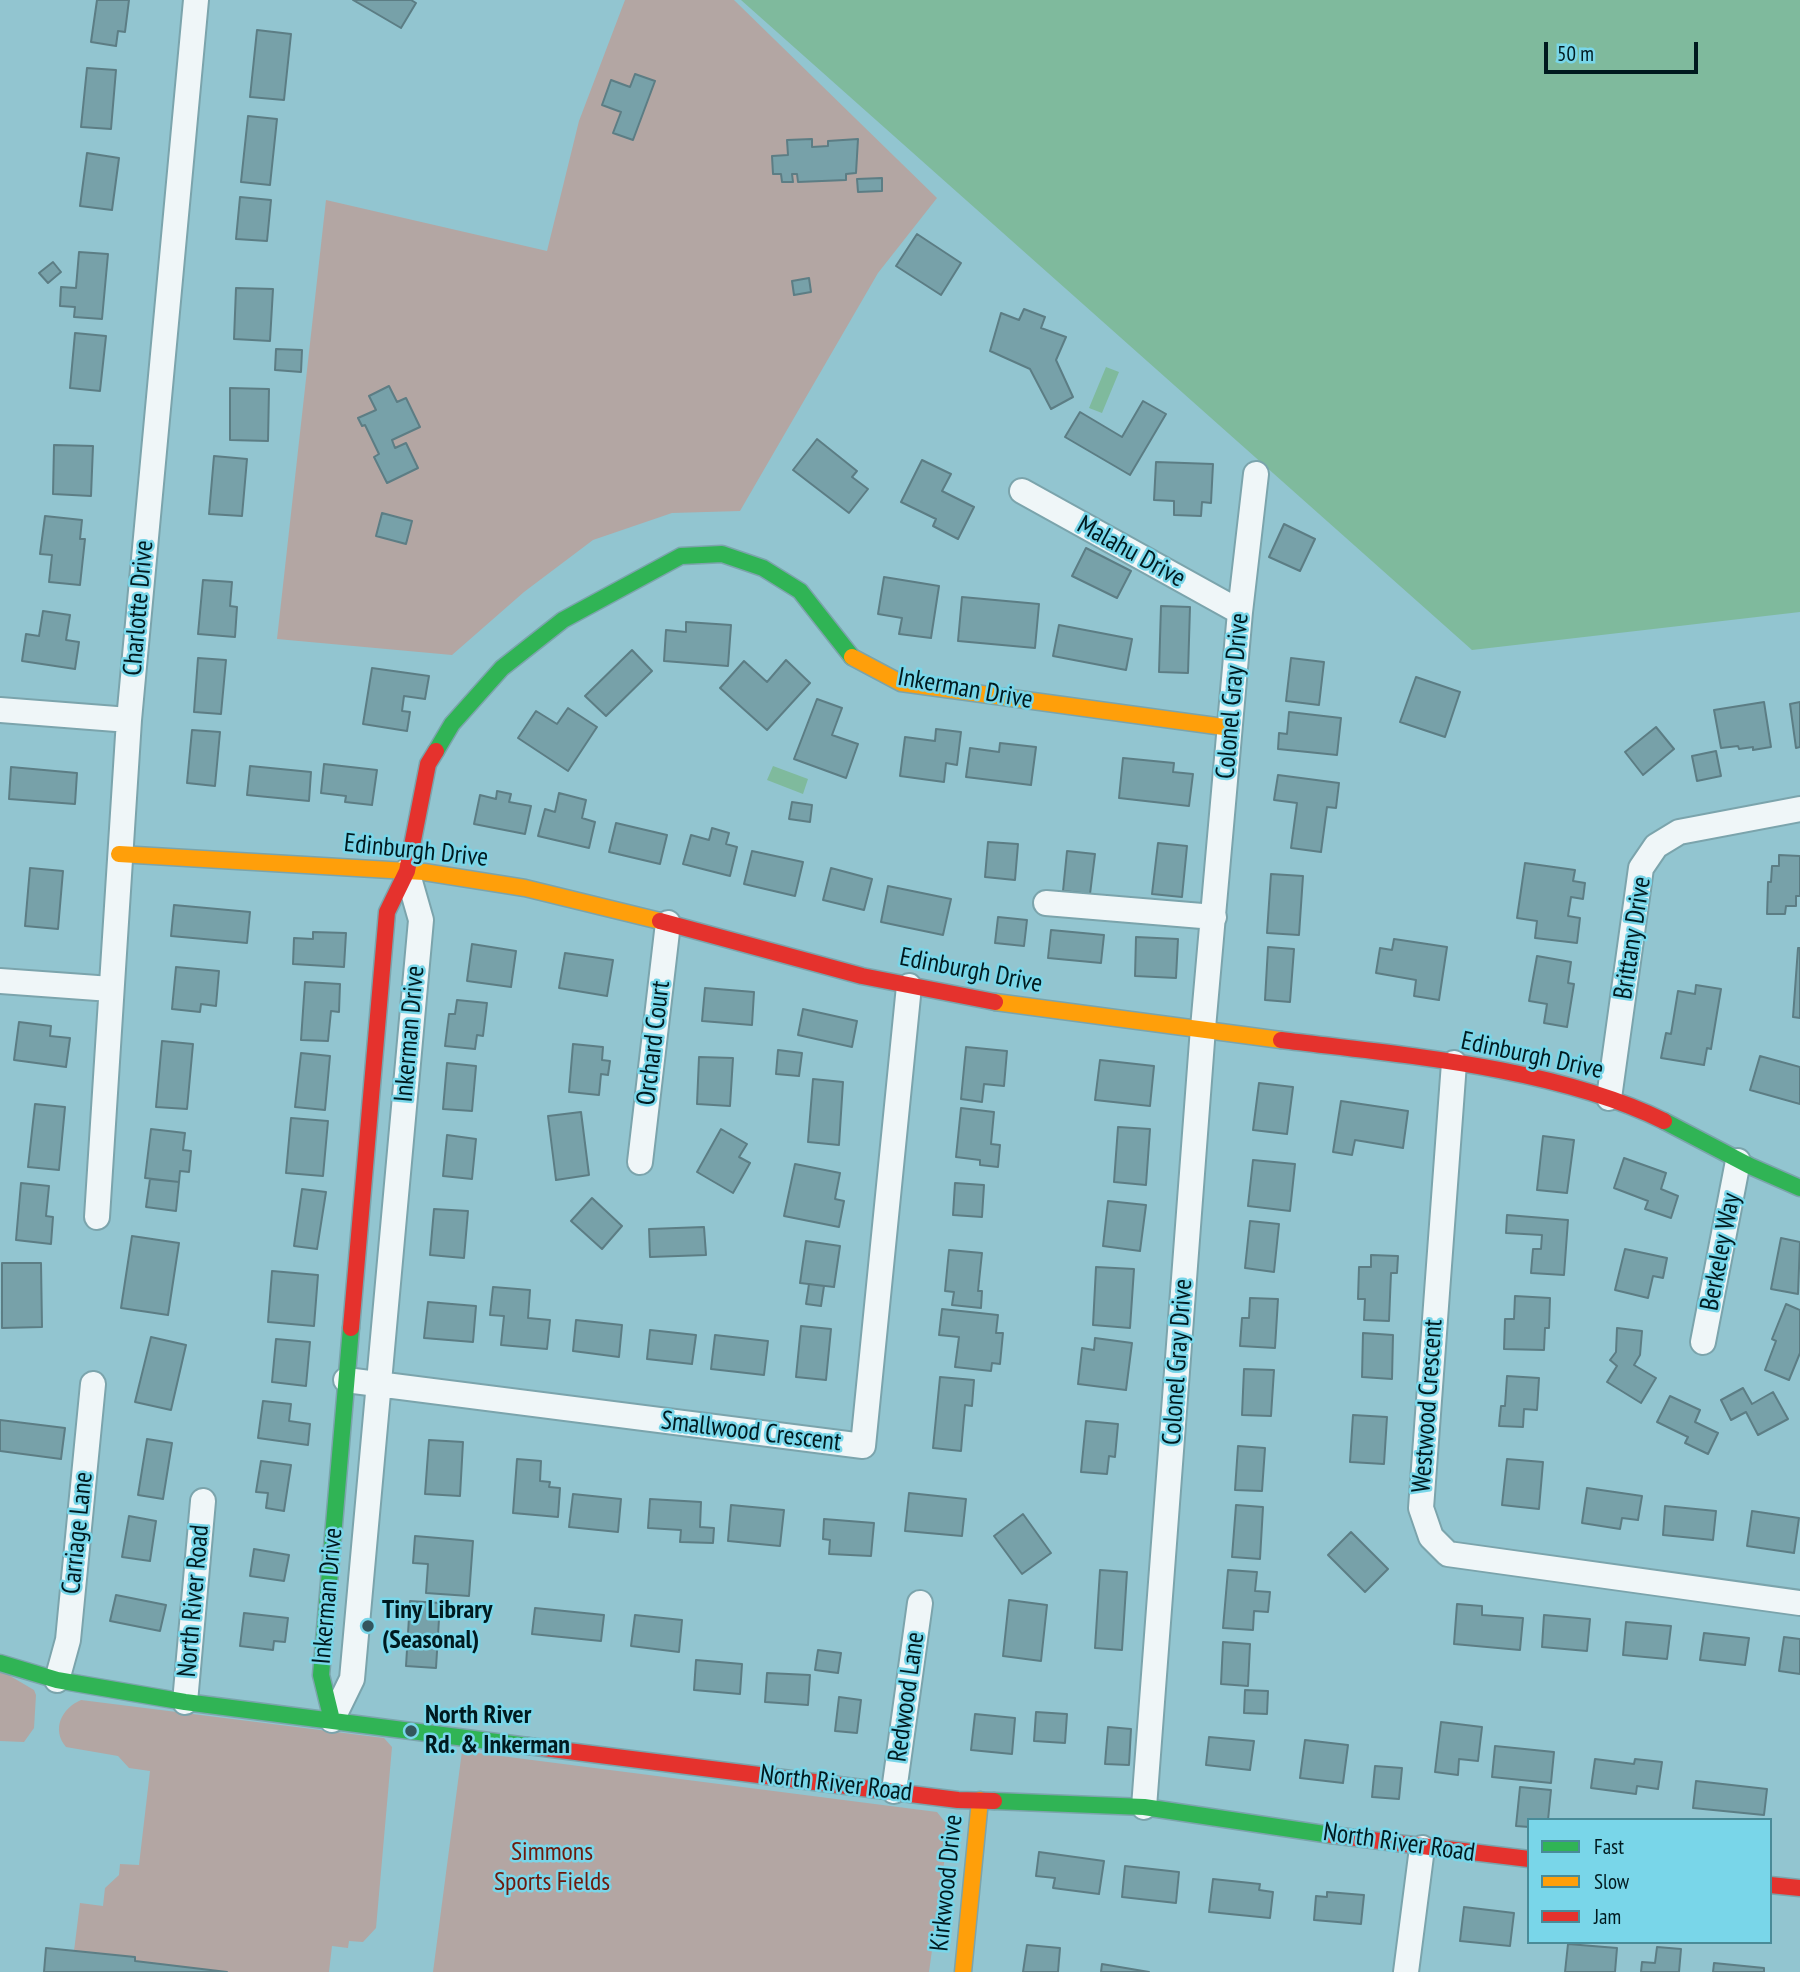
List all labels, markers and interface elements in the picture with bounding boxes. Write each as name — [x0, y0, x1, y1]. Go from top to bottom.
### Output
scale bar — [1548, 28, 1702, 72]
text: 50 m — [1557, 40, 1594, 67]
street label: Malahu Drive — [1071, 510, 1191, 594]
street label: Charlotte Drive — [118, 539, 160, 677]
street label: Colonel Gray Drive — [1210, 612, 1256, 780]
street label: Inkerman Drive — [895, 662, 1035, 716]
street label: Edinburgh Drive — [342, 828, 490, 874]
street label: Brittany Drive — [1608, 874, 1658, 1002]
street label: Edinburgh Drive — [897, 942, 1045, 1000]
street label: Inkerman Drive — [389, 965, 431, 1103]
street label: Orchard Court — [631, 979, 677, 1107]
street label: Edinburgh Drive — [1458, 1026, 1606, 1086]
street label: Berkeley Way — [1694, 1191, 1748, 1313]
street label: Colonel Gray Drive — [1157, 1278, 1199, 1446]
street label: Westwood Crescent — [1406, 1318, 1450, 1494]
street label: Smallwood Crescent — [659, 1405, 843, 1459]
street label: Carriage Lane — [56, 1470, 100, 1596]
street label: North River Road — [172, 1523, 216, 1679]
street label: Inkerman Drive — [307, 1527, 349, 1665]
place label: Tiny Library (Seasonal) — [382, 1595, 492, 1656]
marker: Tiny Library (Seasonal) — [360, 1618, 376, 1634]
street label: Redwood Lane — [882, 1630, 932, 1764]
place label: North River Rd. & Inkerman — [425, 1700, 570, 1762]
marker: North River Rd. & Inkerman — [403, 1723, 419, 1739]
street label: North River Road — [758, 1759, 914, 1809]
street label: Kirkwood Drive — [924, 1813, 970, 1953]
street label: North River Road — [1321, 1817, 1477, 1869]
legend — [1527, 1818, 1772, 1944]
text: Fast — [1594, 1833, 1624, 1860]
park label: Simmons Sports Fields — [494, 1837, 610, 1898]
text: Slow — [1594, 1868, 1629, 1895]
text: Jam — [1594, 1903, 1621, 1930]

